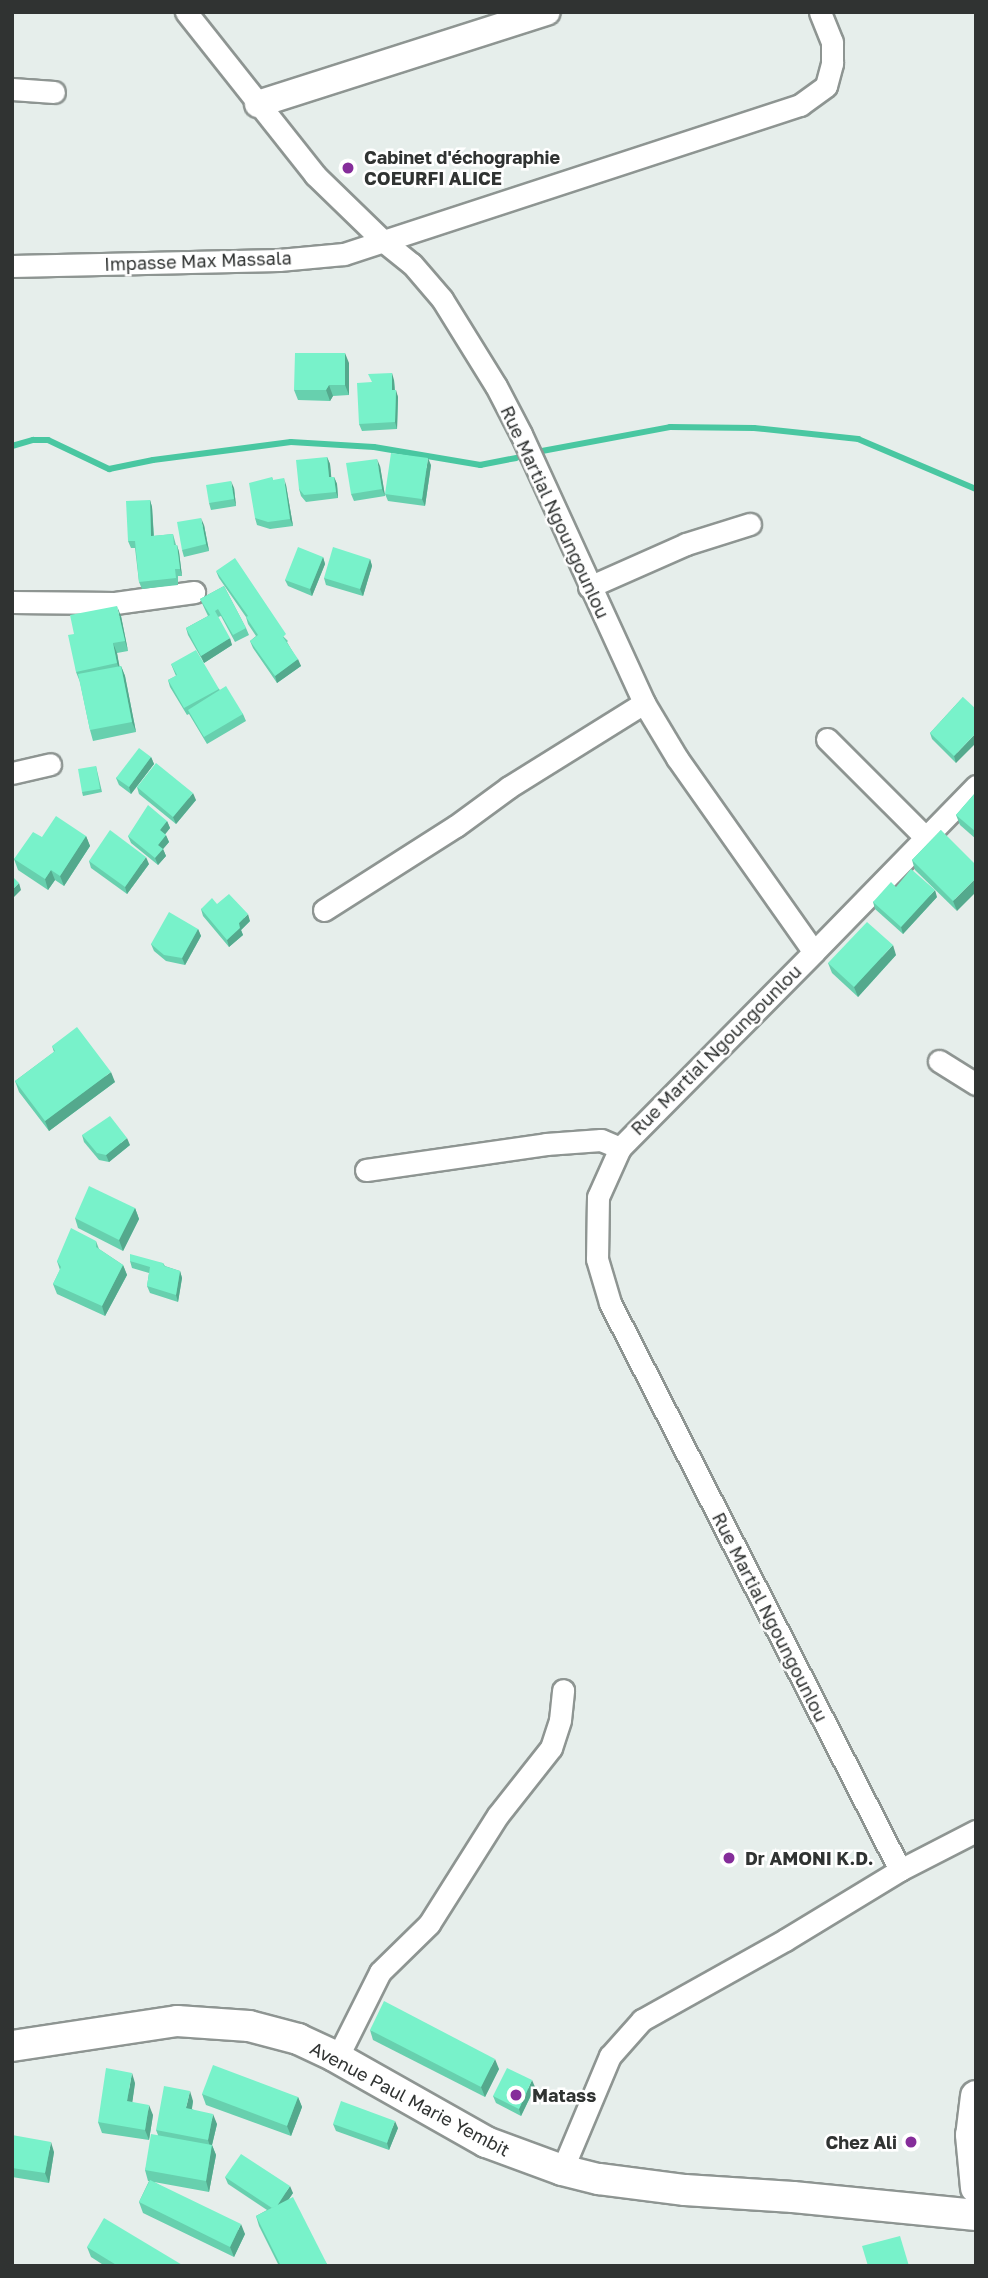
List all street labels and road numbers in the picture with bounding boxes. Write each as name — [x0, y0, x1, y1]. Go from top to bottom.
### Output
street label: Impasse Max Massala — [104, 247, 292, 275]
street label: Rue Martial Ngoungounlou — [496, 402, 614, 622]
street label: Rue Martial Ngoungounlou — [626, 960, 806, 1140]
street label: Rue Martial Ngoungounlou — [708, 1509, 832, 1725]
street label: Avenue Paul Marie Yembit — [307, 2037, 513, 2161]

